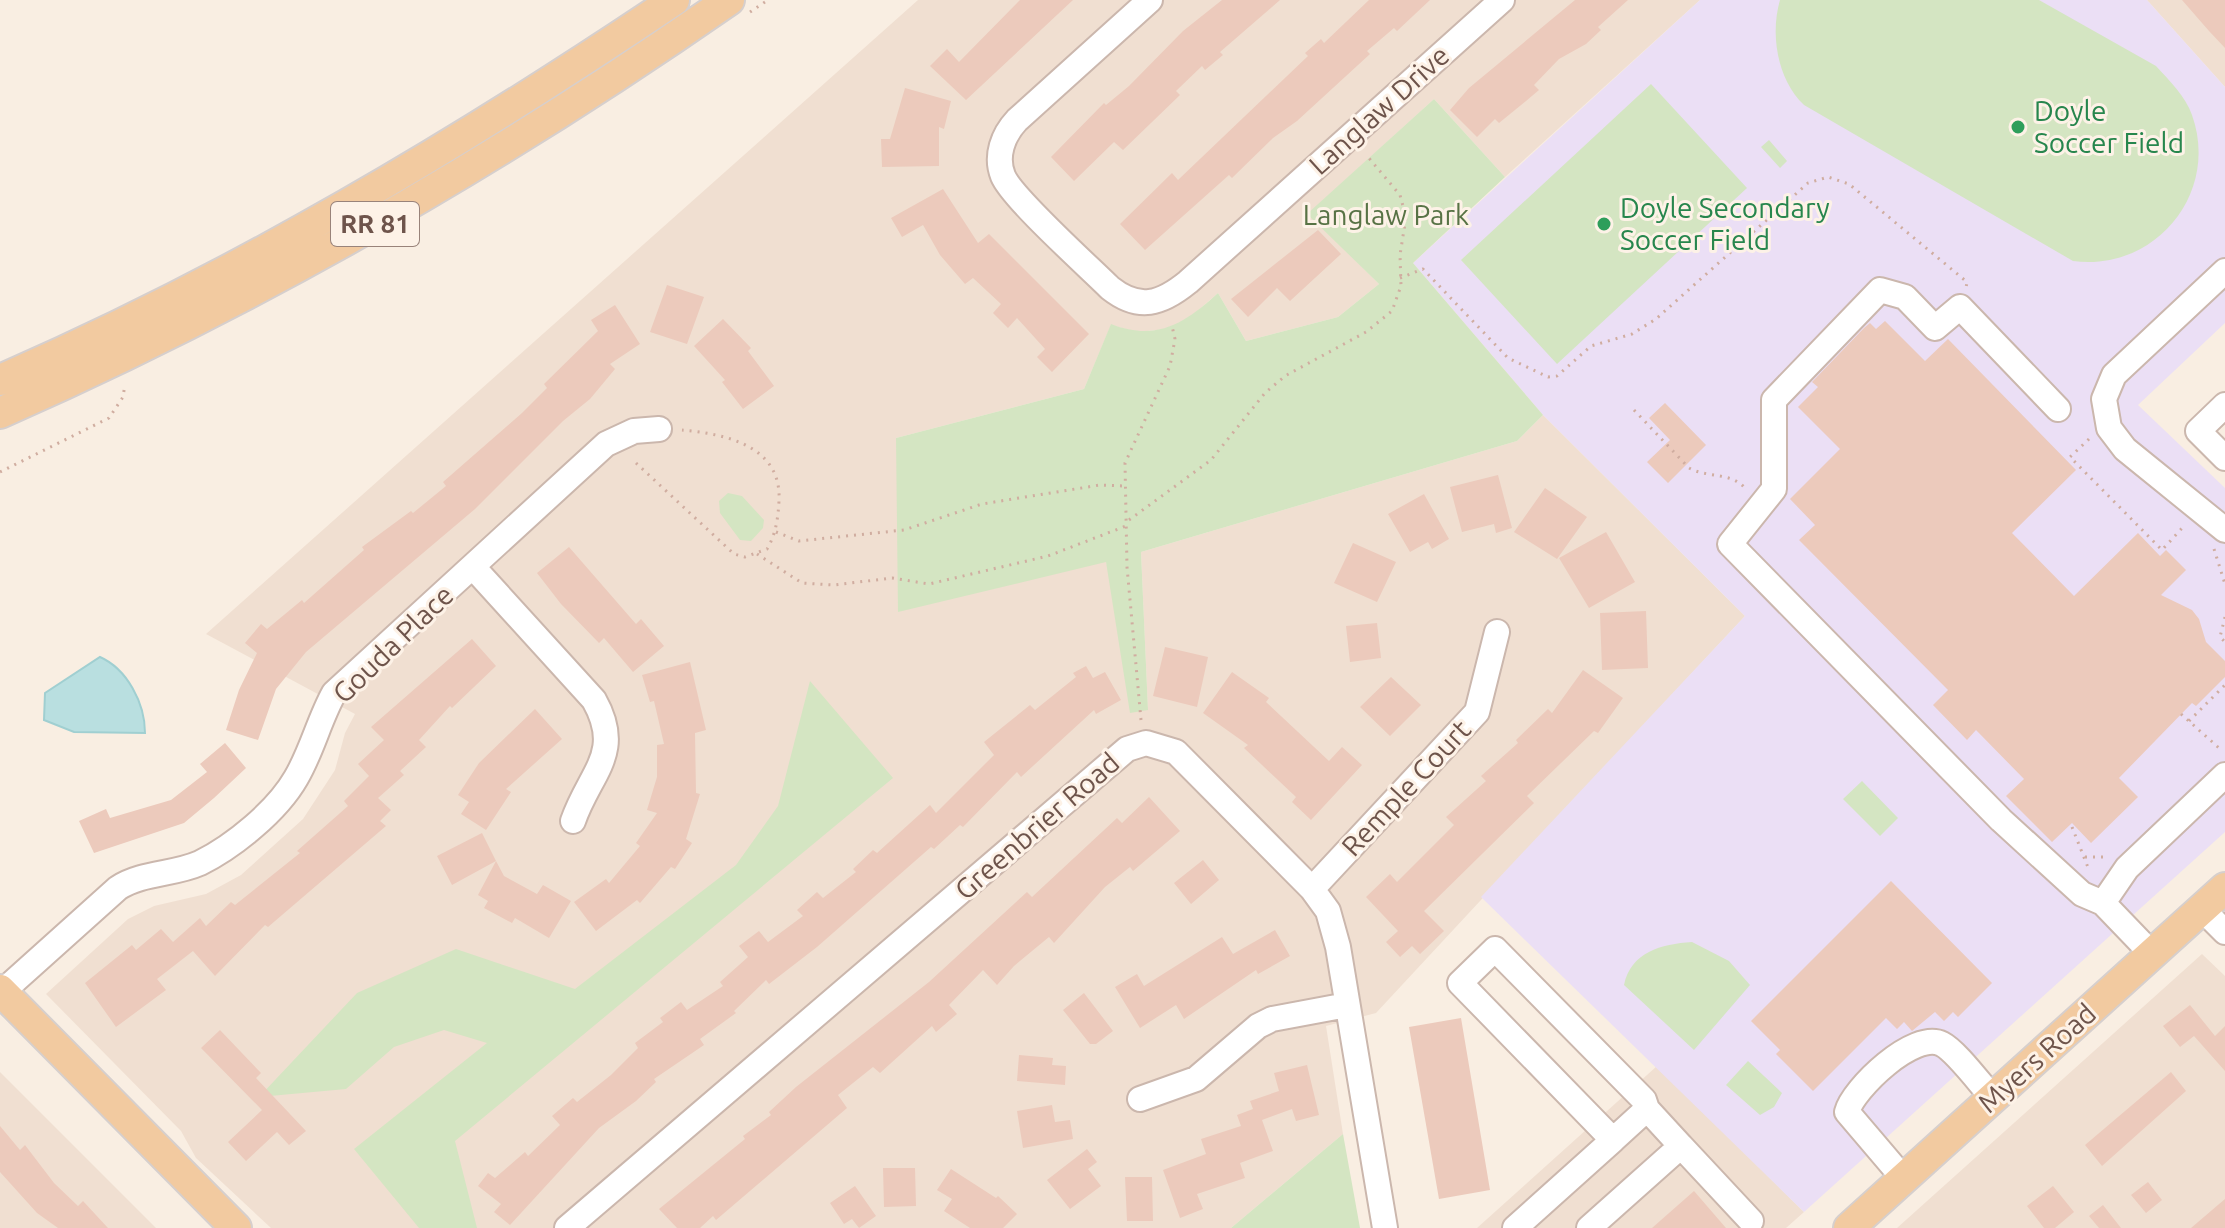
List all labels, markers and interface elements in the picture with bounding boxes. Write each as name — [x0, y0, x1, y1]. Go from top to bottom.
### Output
street label: Langlaw Drive — [1303, 39, 1455, 180]
place label: Doyle Soccer Field — [2034, 95, 2184, 158]
marker: Doyle Soccer Field — [2009, 118, 2027, 136]
place label: Doyle Secondary Soccer Field — [1620, 192, 1830, 255]
park label: Langlaw Park — [1303, 199, 1469, 230]
road number: RR 81 — [331, 202, 419, 246]
marker: Doyle Secondary Soccer Field — [1595, 215, 1613, 233]
street label: Gouda Place — [326, 579, 459, 709]
street label: Remple Court — [1335, 714, 1476, 862]
street label: Greenbrier Road — [948, 746, 1125, 905]
street label: Myers Road — [1972, 997, 2102, 1118]

